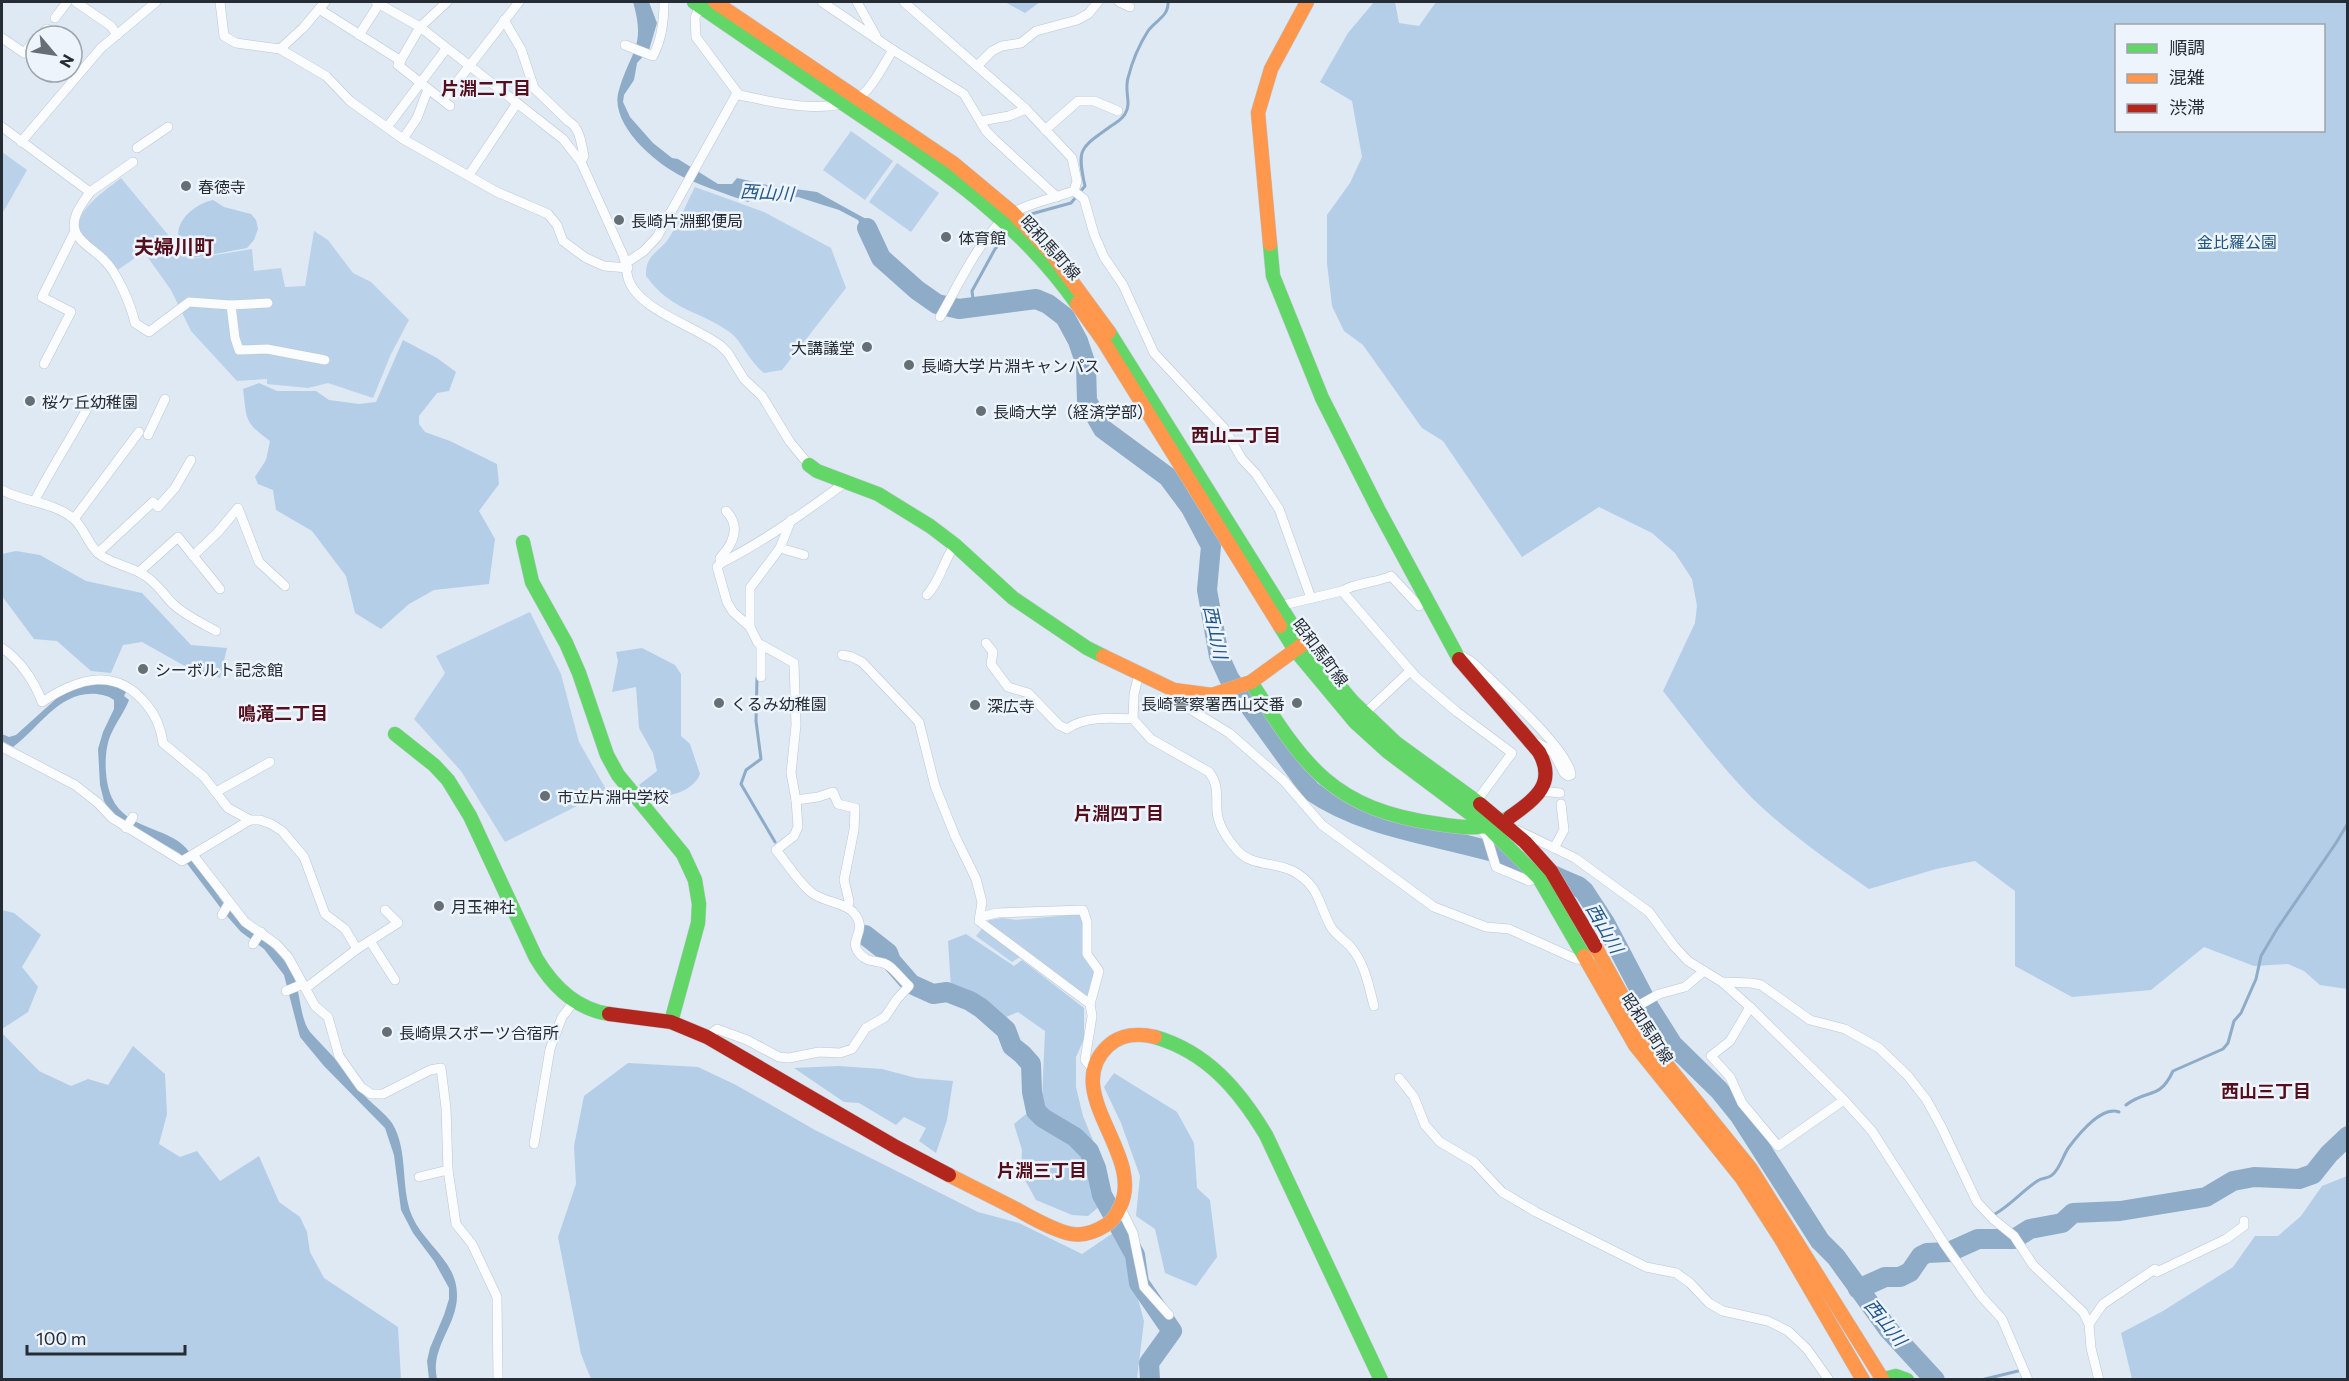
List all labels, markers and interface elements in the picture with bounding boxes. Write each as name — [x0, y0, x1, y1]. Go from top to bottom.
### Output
north arrow — [24, 24, 84, 84]
legend — [2115, 24, 2325, 132]
text: 順調 — [2169, 36, 2205, 58]
text: N — [56, 52, 79, 71]
text: 混雑 — [2169, 66, 2205, 88]
district label: 片淵二丁目 — [441, 77, 531, 99]
text: 渋滞 — [2169, 96, 2205, 118]
place label: 春徳寺 — [198, 177, 246, 196]
marker: 春徳寺 — [179, 179, 193, 193]
water label: 西山川 — [739, 180, 797, 205]
place label: 長崎片淵郵便局 — [631, 211, 743, 230]
street label: 昭和馬町線 — [1017, 211, 1085, 283]
marker: 長崎片淵郵便局 — [612, 213, 626, 227]
place label: 体育館 — [958, 228, 1006, 247]
marker: 体育館 — [939, 230, 953, 244]
park label: 金比羅公園 — [2197, 232, 2277, 251]
district label: 夫婦川町 — [134, 234, 214, 258]
place label: 大講議堂 — [791, 338, 855, 357]
marker: 大講議堂 — [860, 340, 874, 354]
place label: 長崎大学 片淵キャンパス — [921, 356, 1100, 375]
marker: 長崎大学 片淵キャンパス — [902, 358, 916, 372]
place label: 桜ケ丘幼稚園 — [42, 392, 138, 411]
marker: 桜ケ丘幼稚園 — [23, 394, 37, 408]
place label: 長崎大学（経済学部） — [993, 402, 1153, 421]
marker: 長崎大学（経済学部） — [974, 404, 988, 418]
district label: 西山二丁目 — [1191, 424, 1281, 446]
water label: 西山川 — [1200, 603, 1233, 663]
street label: 昭和馬町線 — [1289, 614, 1353, 690]
place label: シーボルト記念館 — [155, 660, 283, 679]
marker: シーボルト記念館 — [136, 662, 150, 676]
place label: くるみ幼稚園 — [731, 694, 827, 713]
place label: 長崎警察署西山交番 — [1141, 694, 1285, 713]
marker: くるみ幼稚園 — [712, 696, 726, 710]
place label: 深広寺 — [987, 696, 1035, 715]
marker: 長崎警察署西山交番 — [1290, 696, 1304, 710]
marker: 深広寺 — [968, 698, 982, 712]
district label: 鳴滝二丁目 — [238, 702, 328, 724]
place label: 市立片淵中学校 — [557, 787, 669, 806]
marker: 市立片淵中学校 — [538, 789, 552, 803]
district label: 片淵四丁目 — [1074, 802, 1164, 824]
place label: 月玉神社 — [451, 897, 515, 916]
marker: 月玉神社 — [432, 899, 446, 913]
water label: 西山川 — [1582, 899, 1629, 959]
street label: 昭和馬町線 — [1618, 989, 1678, 1067]
place label: 長崎県スポーツ合宿所 — [399, 1023, 559, 1042]
marker: 長崎県スポーツ合宿所 — [380, 1025, 394, 1039]
district label: 西山三丁目 — [2221, 1080, 2311, 1102]
district label: 片淵三丁目 — [997, 1159, 1087, 1181]
water label: 西山川 — [1860, 1294, 1913, 1351]
scale bar — [27, 1318, 184, 1356]
text: 100 m — [36, 1327, 86, 1349]

